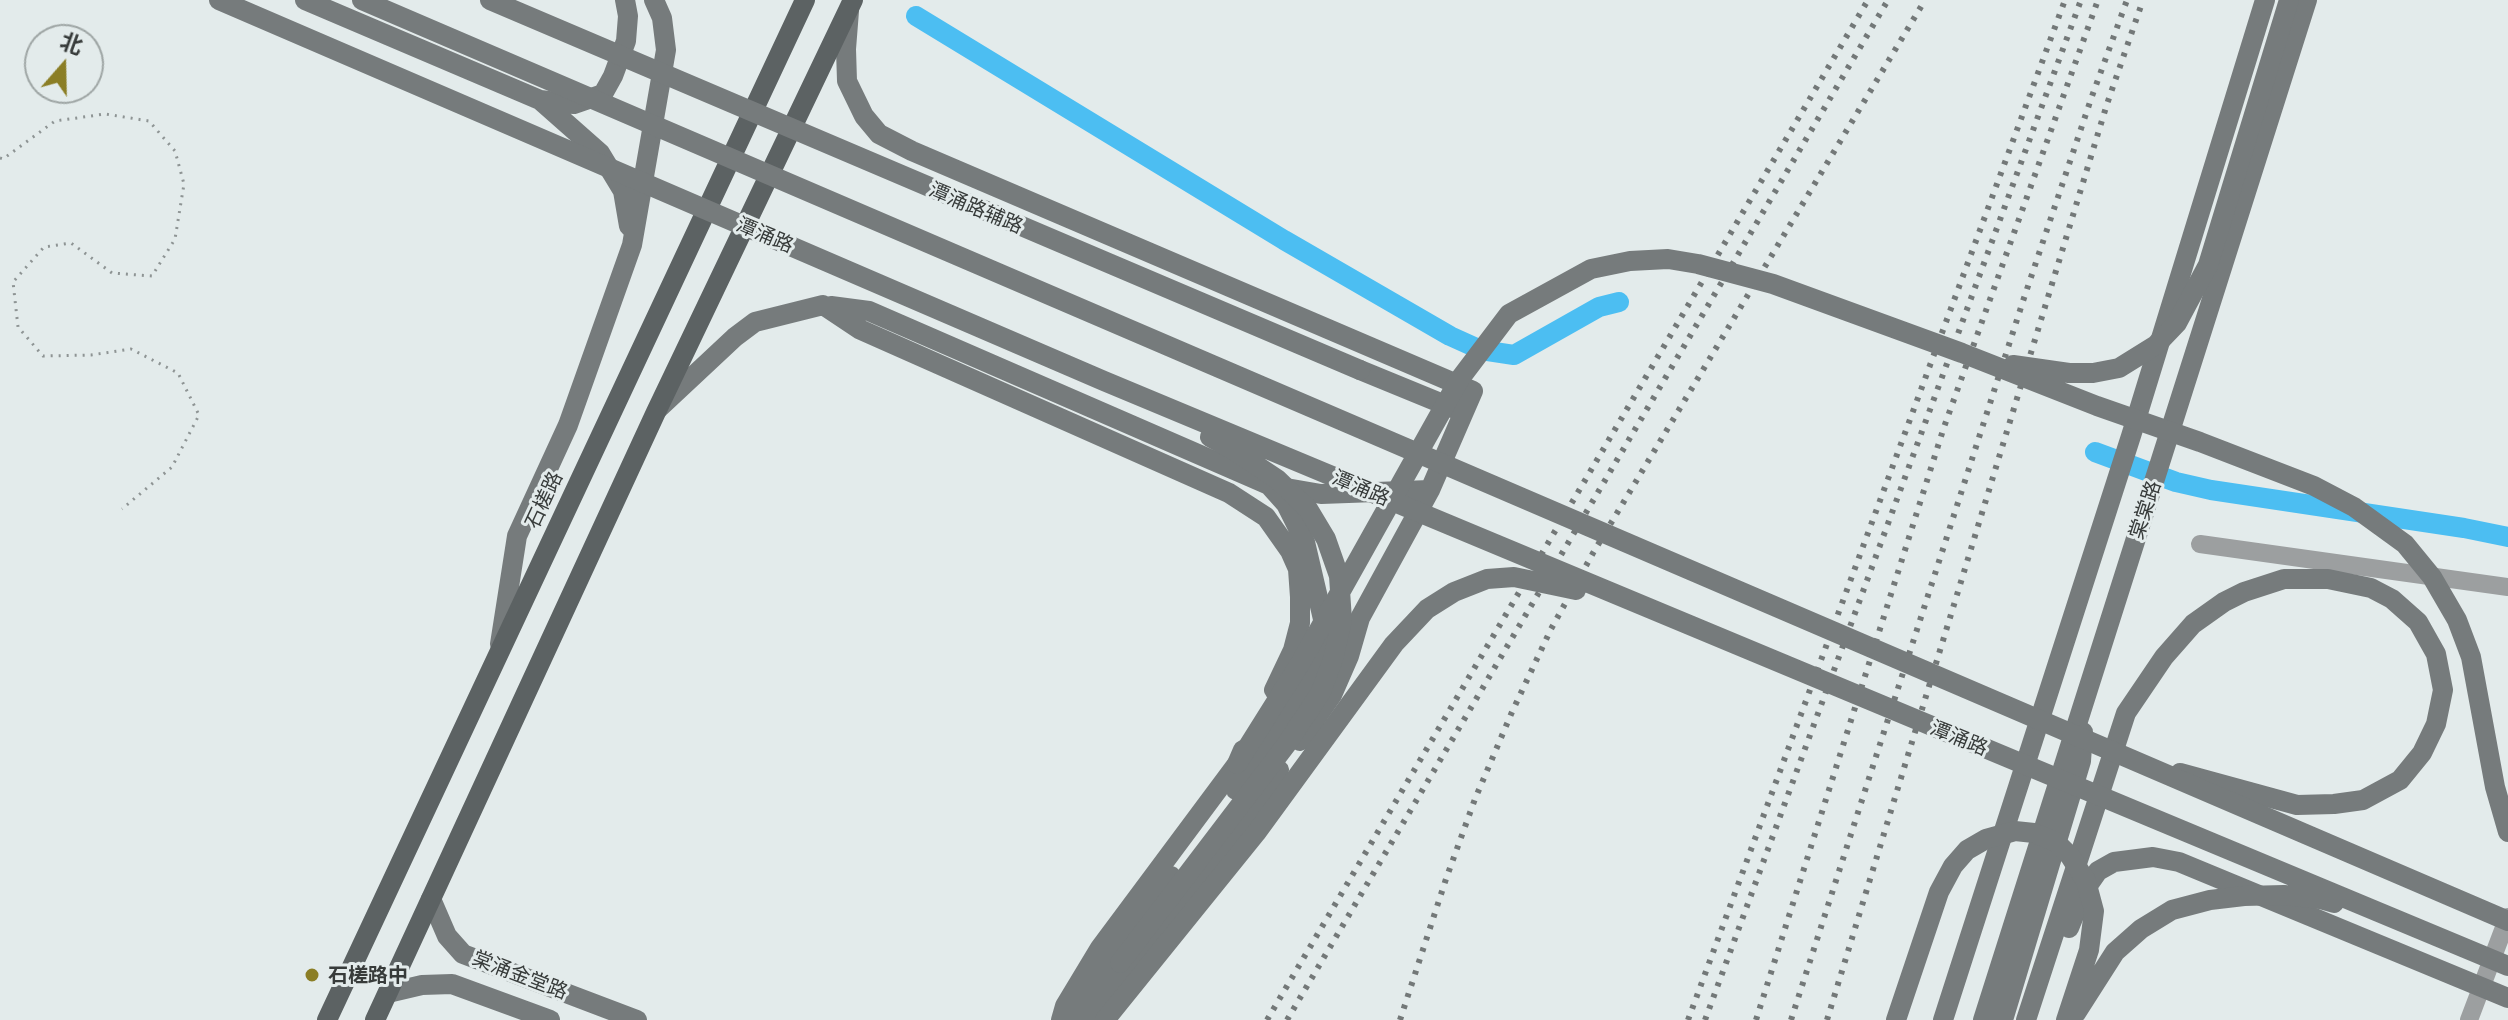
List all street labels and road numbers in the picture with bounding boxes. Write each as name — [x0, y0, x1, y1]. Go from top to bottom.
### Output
street label: 潭涌路辅路 — [925, 177, 1027, 239]
street label: 潭涌路 — [733, 212, 797, 258]
street label: 潭涌路 — [1329, 465, 1393, 511]
street label: 石槎路 — [520, 468, 568, 532]
street label: 棠棠路 — [2124, 478, 2166, 542]
street label: 潭涌路 — [1927, 716, 1991, 760]
street label: 棠涌金堂路 — [469, 946, 571, 1004]

